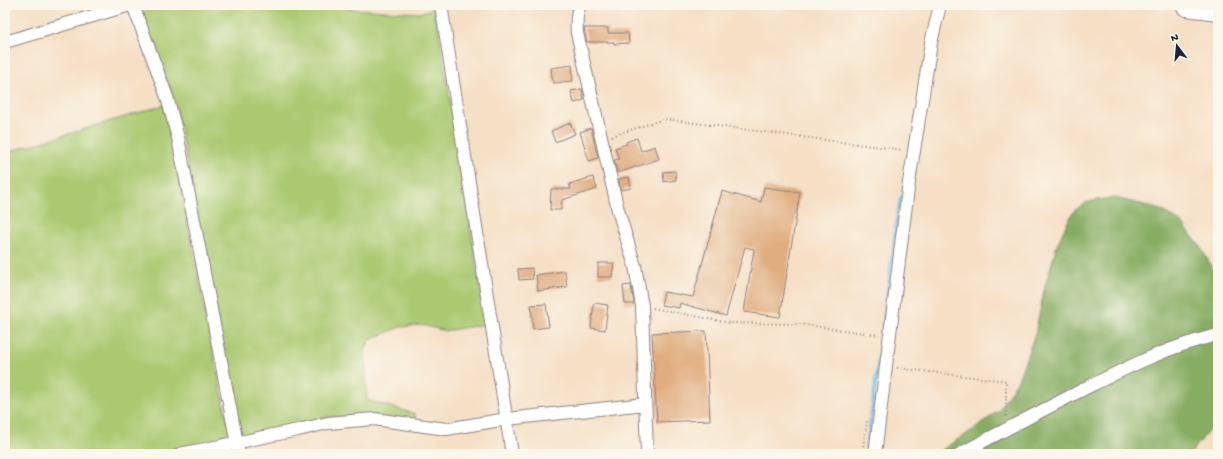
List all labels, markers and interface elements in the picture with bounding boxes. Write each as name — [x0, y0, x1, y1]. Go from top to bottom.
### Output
north arrow — [1157, 26, 1197, 66]
text: N — [1170, 32, 1180, 45]

